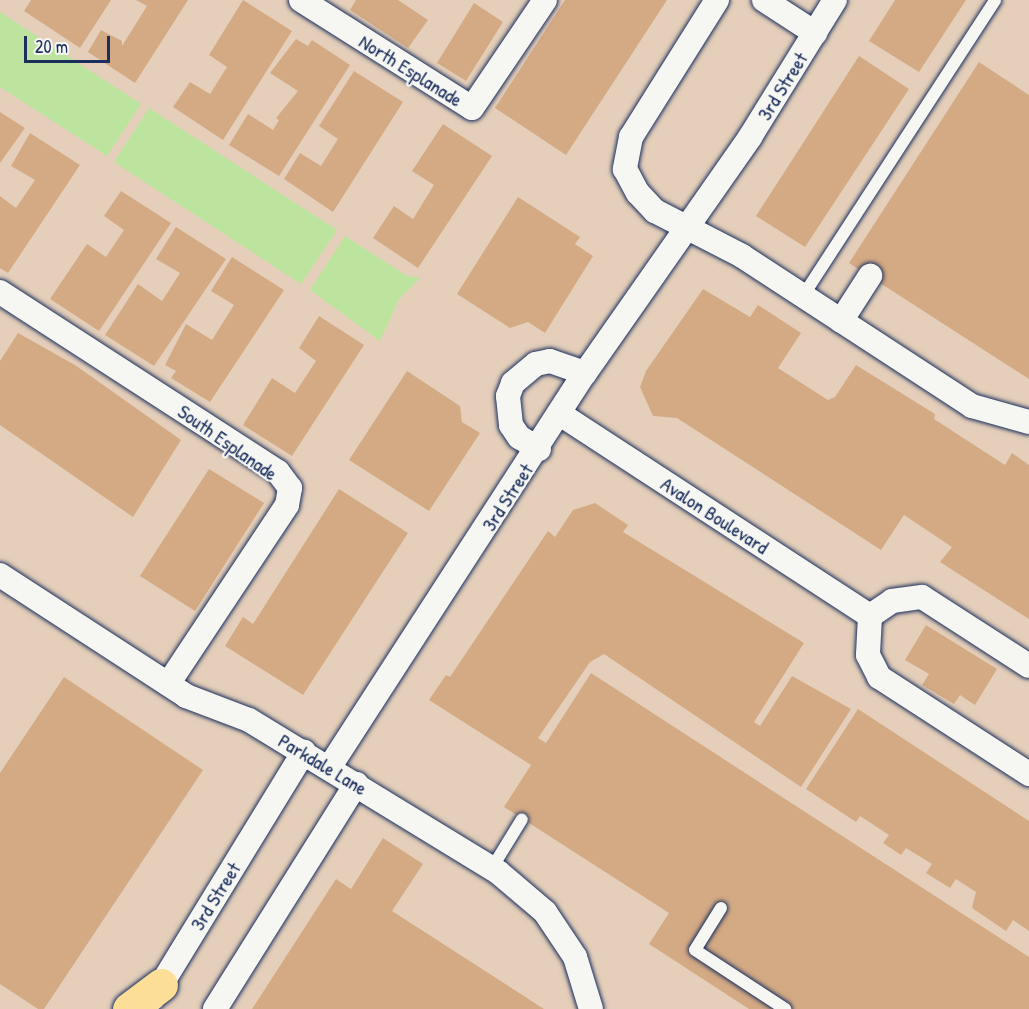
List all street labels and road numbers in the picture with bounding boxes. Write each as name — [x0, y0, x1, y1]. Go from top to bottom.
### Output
street label: North Esplanade — [355, 29, 467, 111]
street label: 3rd Street — [752, 48, 812, 124]
street label: South Esplanade — [174, 399, 282, 485]
street label: 3rd Street — [476, 459, 538, 535]
street label: Avalon Boulevard — [657, 471, 773, 559]
street label: Parkdale Lane — [274, 728, 372, 800]
street label: 3rd Street — [185, 858, 245, 934]

